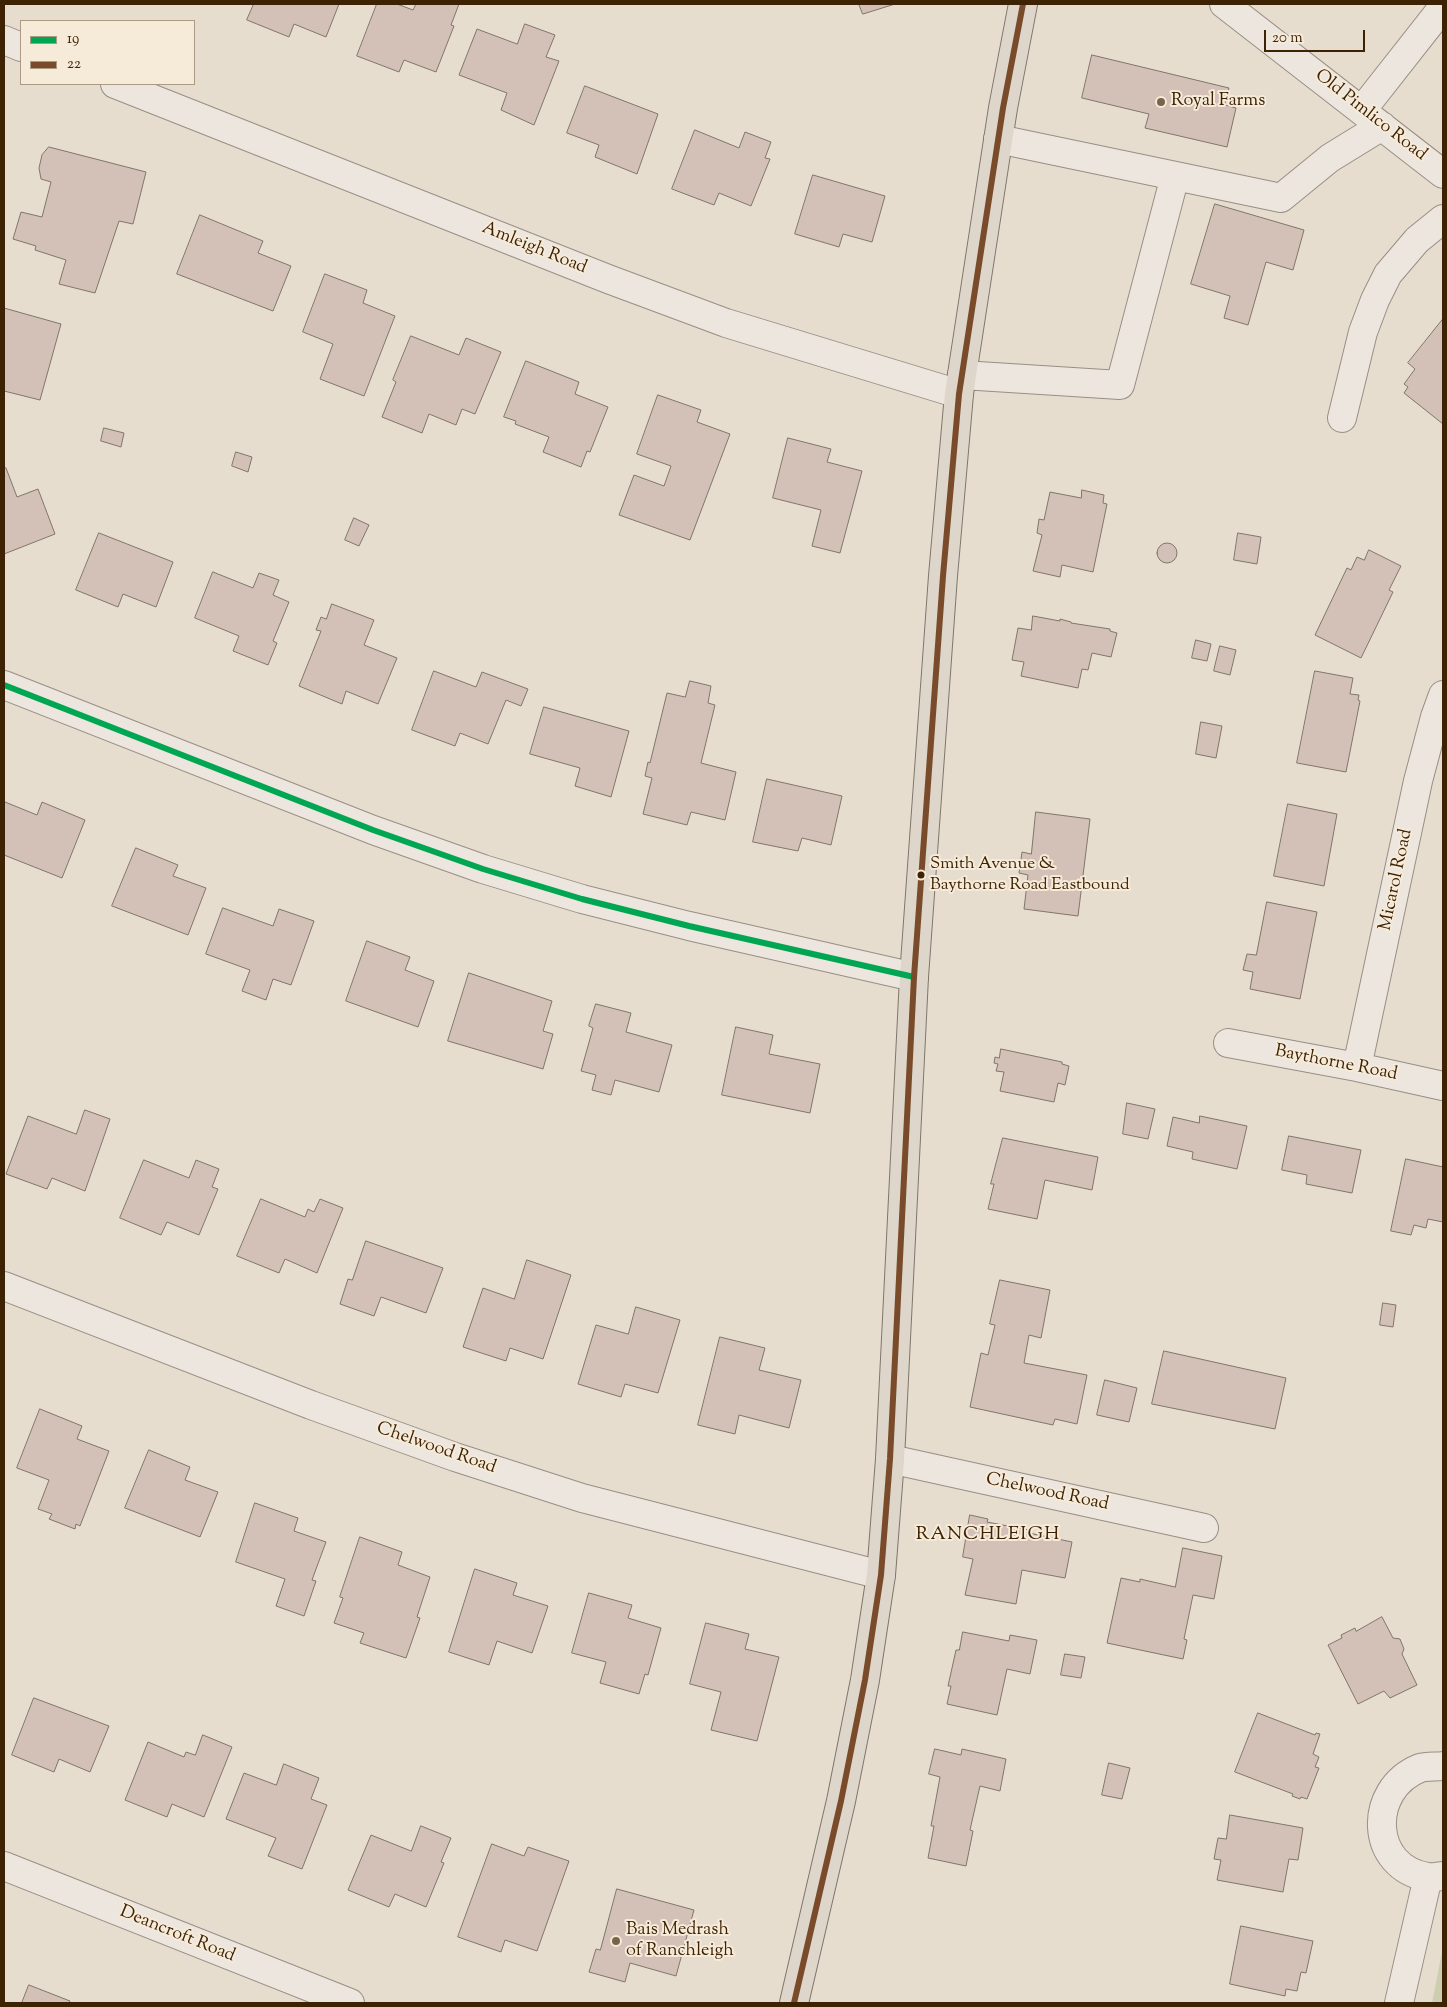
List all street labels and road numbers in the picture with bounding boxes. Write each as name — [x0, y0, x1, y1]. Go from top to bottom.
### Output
street label: Old Pimlico Road — [1310, 65, 1430, 167]
street label: Amleigh Road — [478, 218, 590, 280]
street label: Micarol Road — [1376, 827, 1418, 933]
street label: Baythorne Road — [1273, 1042, 1399, 1086]
street label: Chelwood Road — [373, 1418, 499, 1480]
street label: Chelwood Road — [984, 1469, 1110, 1517]
street label: Deancroft Road — [116, 1902, 238, 1968]

